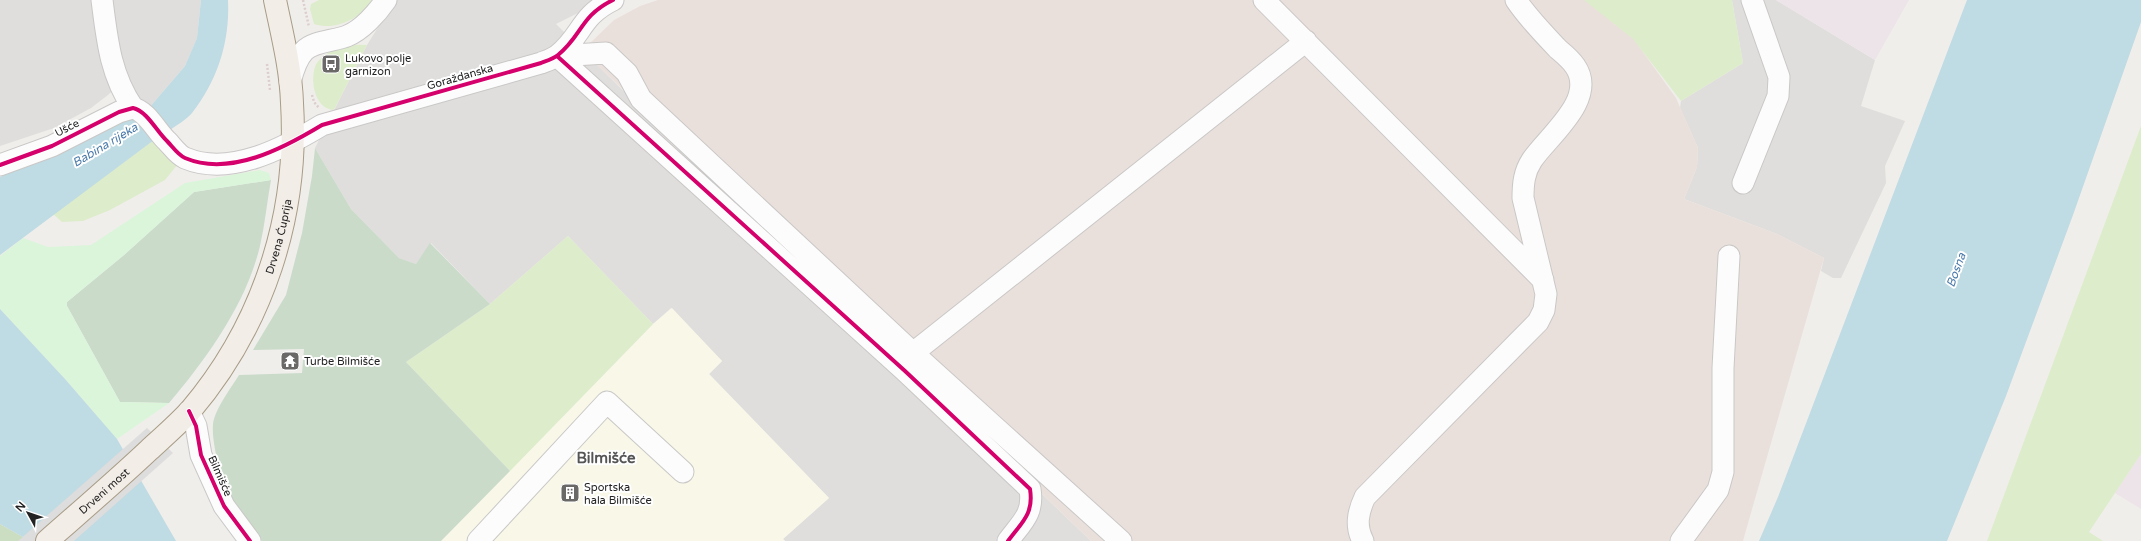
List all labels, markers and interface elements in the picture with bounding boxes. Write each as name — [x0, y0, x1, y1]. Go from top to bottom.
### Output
place label: Lukovo polje garnizon — [345, 52, 411, 78]
bus stop icon: Lukovo polje garnizon — [320, 53, 342, 75]
street label: Goraždanska — [425, 61, 495, 93]
street label: Ušće — [53, 116, 81, 140]
water label: Babina rijeka — [70, 120, 140, 170]
street label: Drvena Ćuprija — [262, 198, 294, 276]
water label: Bosna — [1943, 251, 1969, 289]
temple icon: Turbe Bilmišće — [279, 350, 301, 372]
place label: Turbe Bilmišće — [304, 355, 380, 368]
district label: Bilmišće — [577, 449, 636, 467]
street label: Bilmišće — [205, 454, 235, 498]
street label: Drveni most — [76, 465, 132, 517]
place label: Sportska hala Bilmišće — [584, 481, 652, 507]
building icon: Sportska hala Bilmišće — [559, 482, 581, 504]
north arrow — [8, 493, 48, 533]
text: N — [13, 499, 29, 514]

